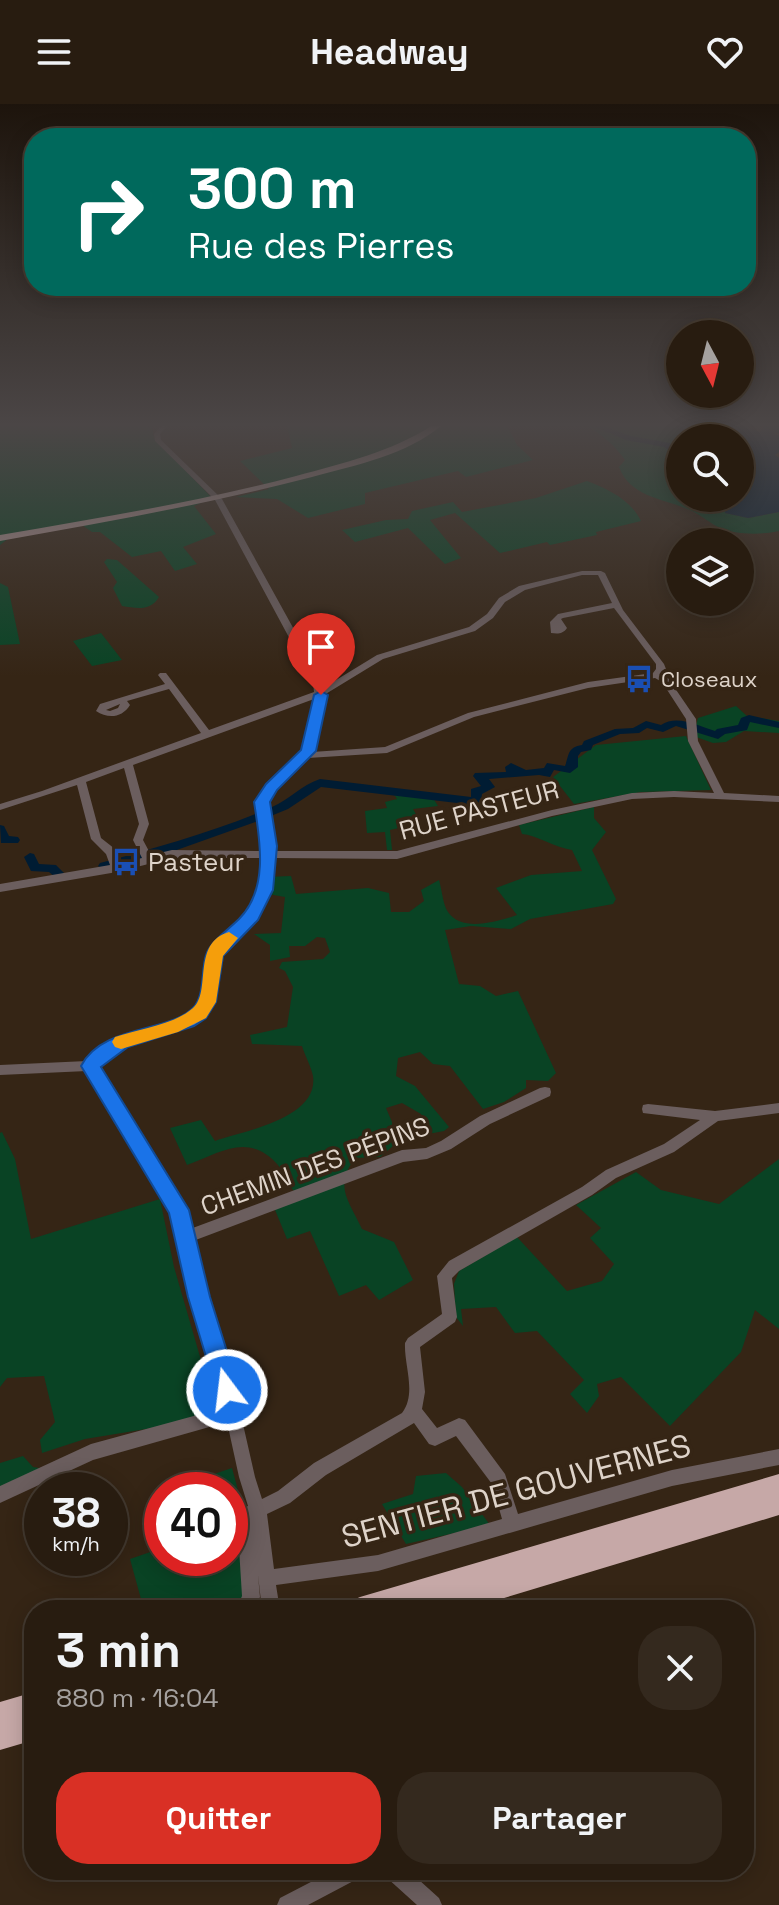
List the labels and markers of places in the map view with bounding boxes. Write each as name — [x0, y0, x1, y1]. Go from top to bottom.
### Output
pin — [287, 613, 355, 695]
bus stop icon: Closeaux — [624, 664, 654, 694]
place label: Closeaux — [661, 665, 758, 693]
place label: Pasteur — [148, 845, 244, 879]
bus stop icon: Pasteur — [111, 847, 141, 877]

